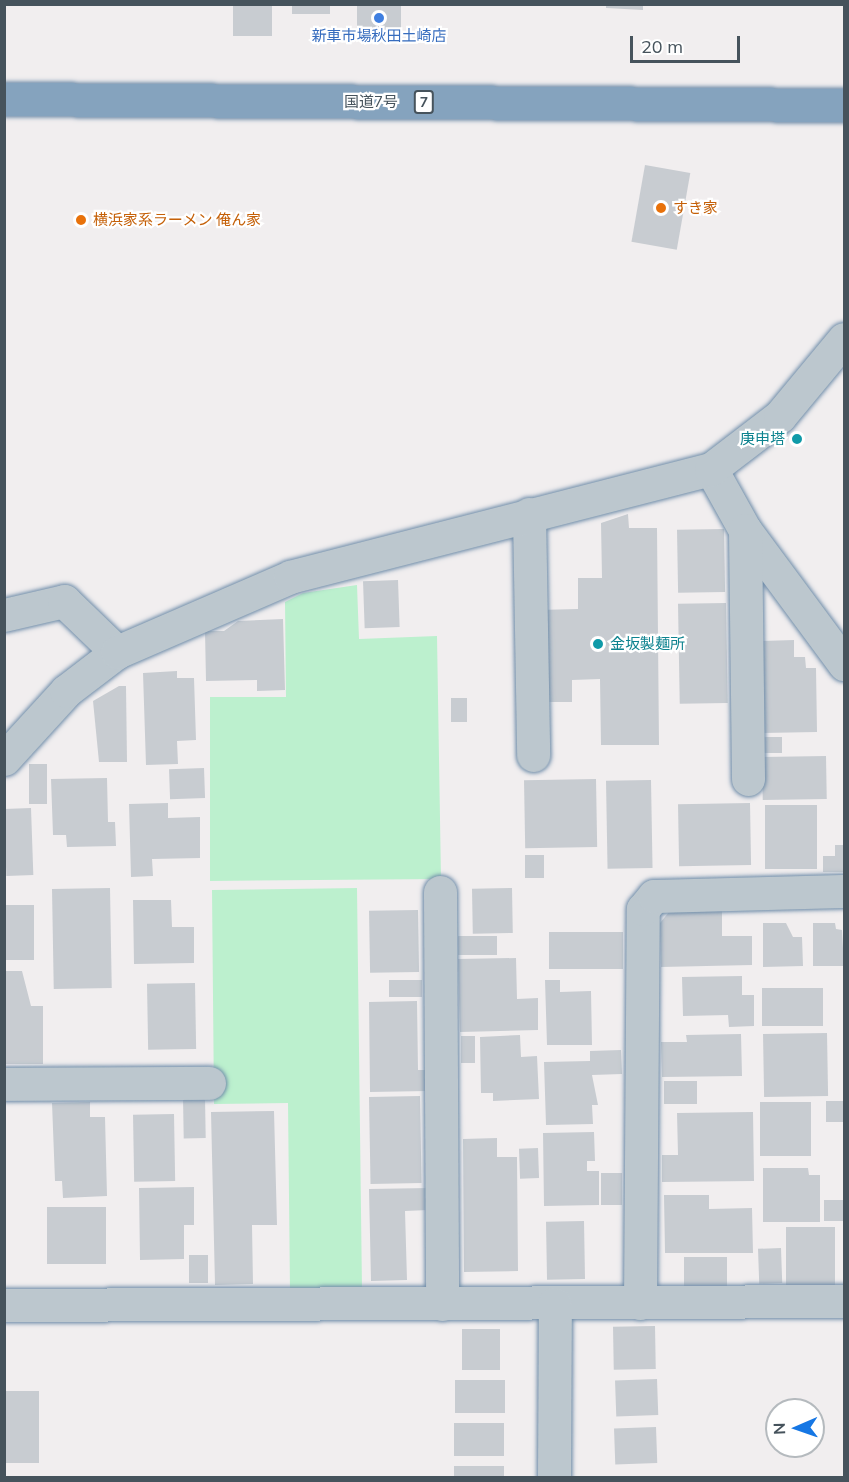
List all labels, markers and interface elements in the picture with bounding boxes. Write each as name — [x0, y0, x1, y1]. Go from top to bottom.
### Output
marker: 新車市場秋田土崎店 — [372, 11, 386, 25]
scale bar — [633, 24, 742, 62]
place label: 新車市場秋田土崎店 — [312, 27, 446, 45]
text: 20 m — [641, 35, 683, 58]
road number: 7 — [414, 91, 434, 113]
street label: 国道7号 — [344, 93, 398, 111]
place label: すき家 — [673, 199, 718, 217]
marker: すき家 — [654, 201, 668, 215]
place label: 横浜家系ラーメン 俺ん家 — [93, 211, 262, 229]
marker: 横浜家系ラーメン 俺ん家 — [74, 213, 88, 227]
place label: 庚申塔 — [740, 430, 785, 448]
marker: 庚申塔 — [790, 432, 804, 446]
place label: 金坂製麺所 — [610, 635, 685, 653]
marker: 金坂製麺所 — [591, 637, 605, 651]
north arrow — [765, 1398, 825, 1458]
text: N — [769, 1422, 789, 1435]

